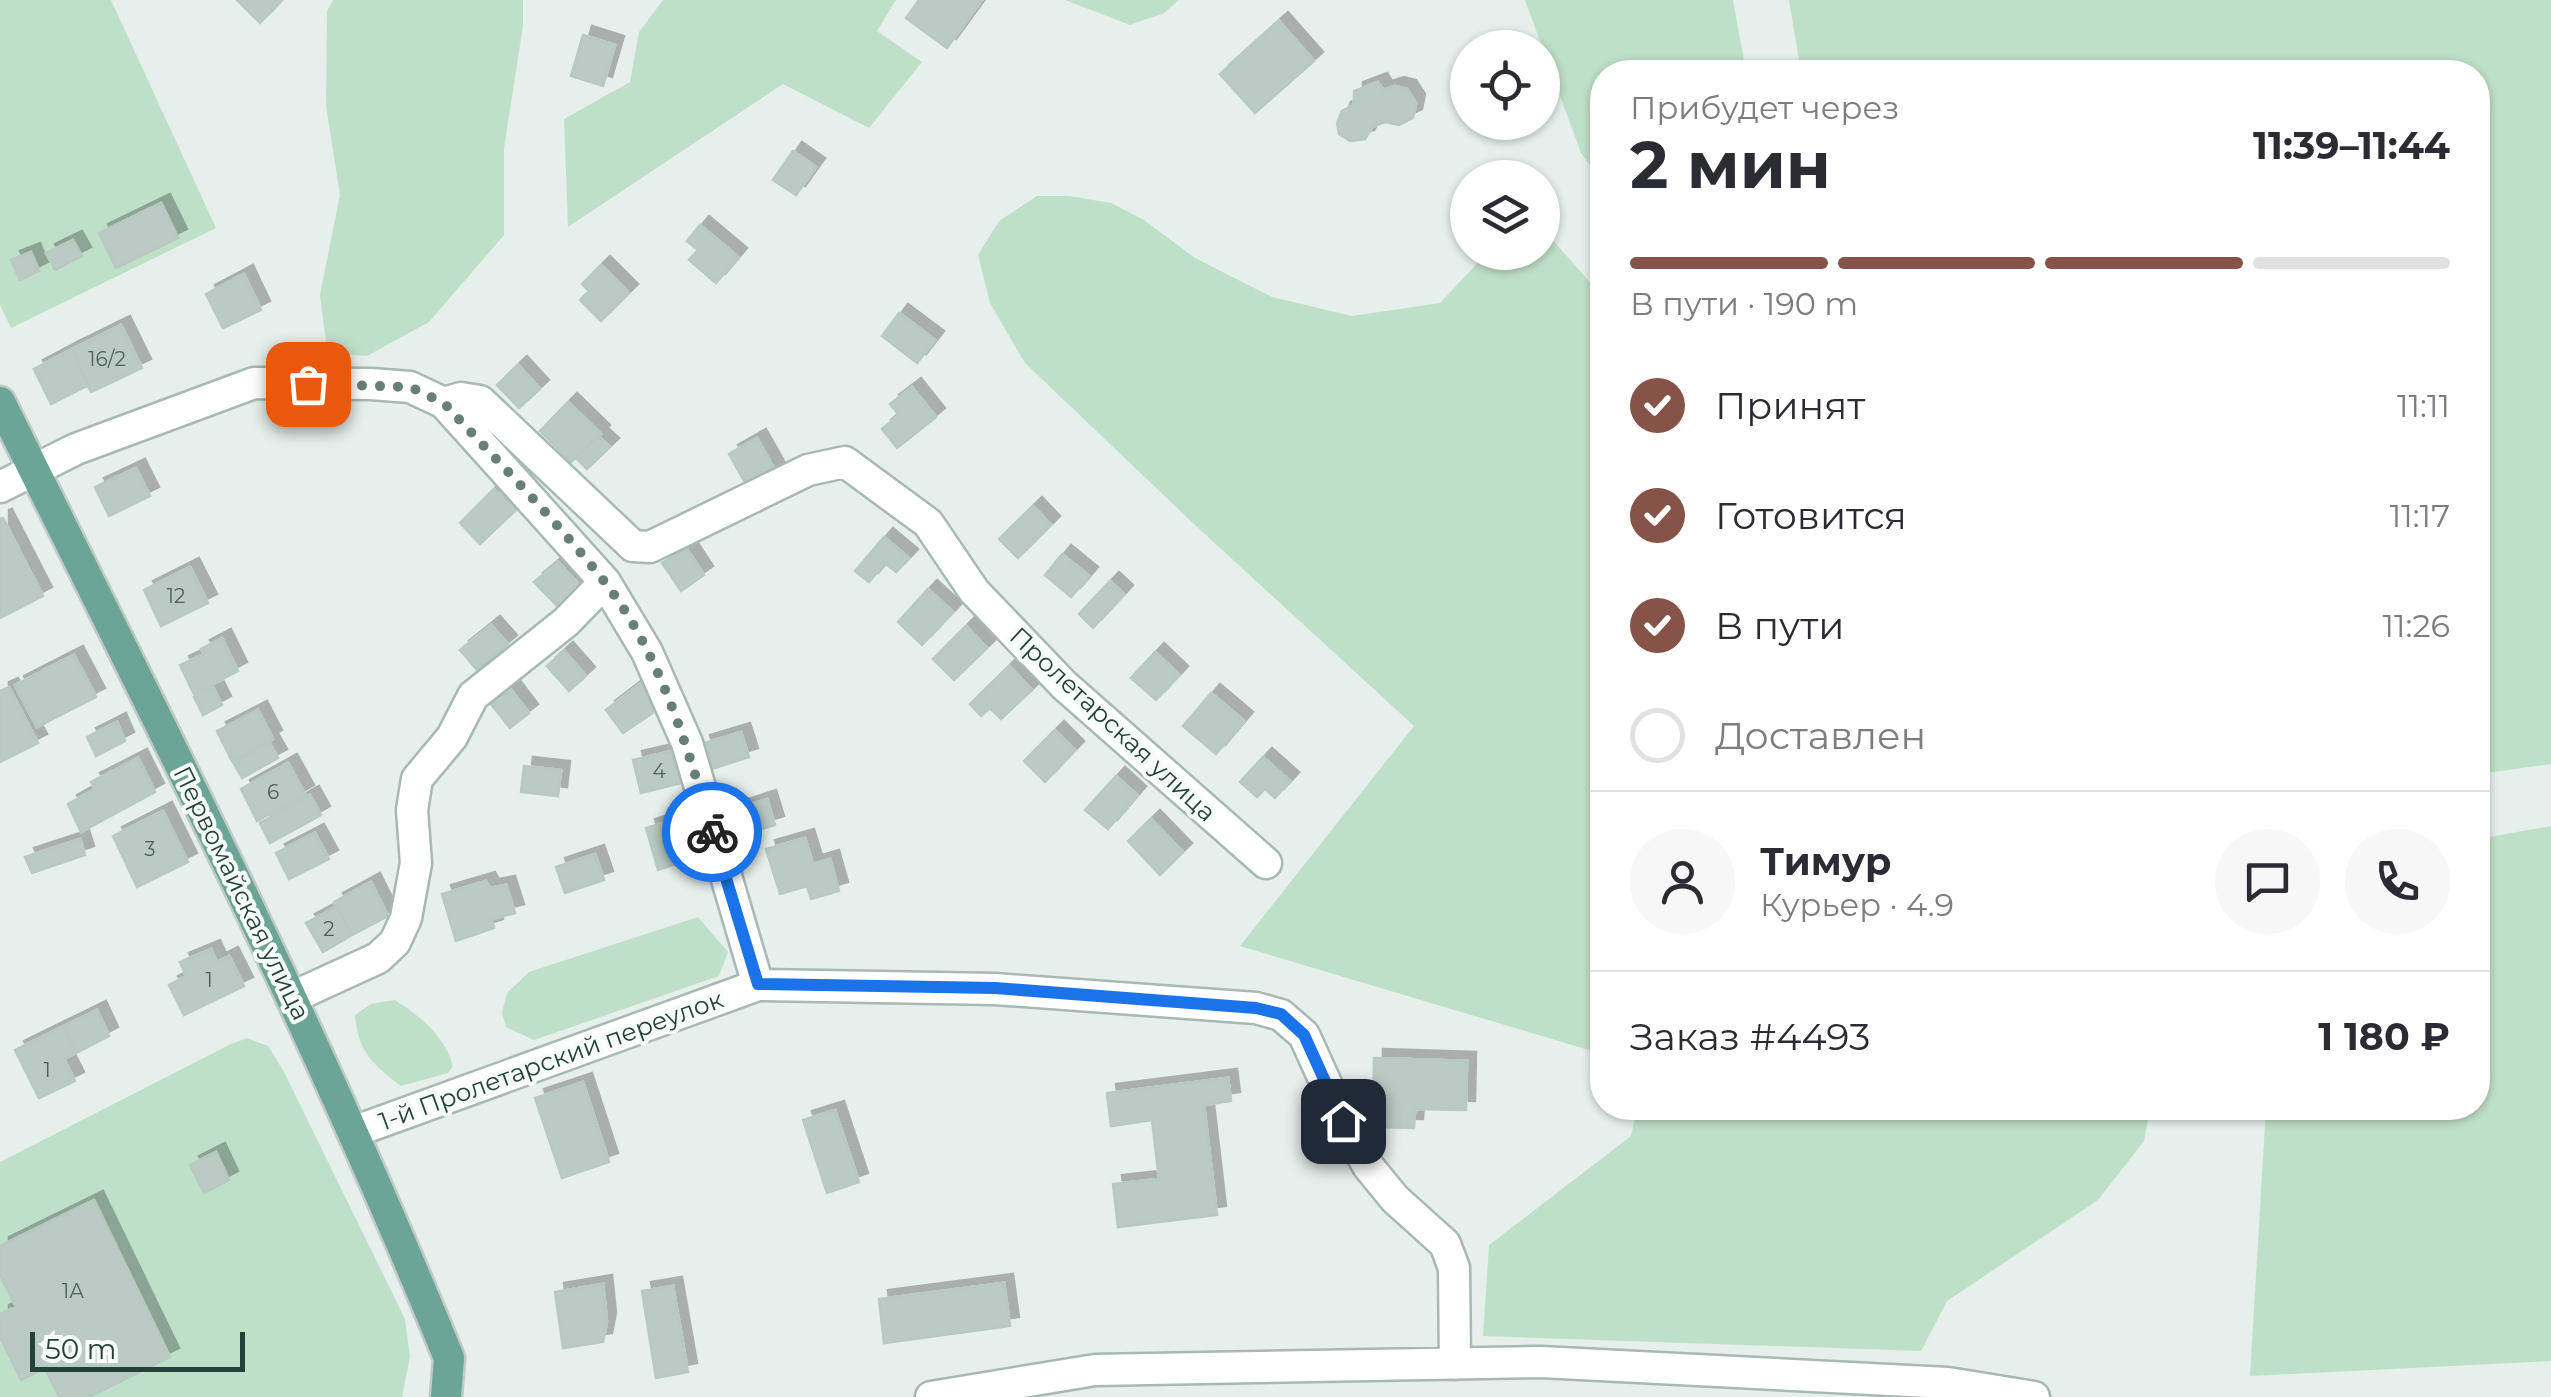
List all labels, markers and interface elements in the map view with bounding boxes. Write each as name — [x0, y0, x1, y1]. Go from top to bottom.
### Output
map controls — [1450, 30, 1560, 270]
button: locate — [1450, 30, 1560, 140]
text: Прибудет через — [1630, 88, 1899, 127]
text: 11:39–11:44 — [2253, 122, 2450, 169]
text: 2 мин — [1630, 125, 1831, 204]
button: layers — [1450, 160, 1560, 270]
text: В пути · 190 m — [1630, 284, 1858, 323]
pin — [266, 342, 351, 427]
house number: 16/2 — [88, 347, 126, 371]
icon: bag — [281, 357, 336, 412]
icon: check — [1630, 378, 1685, 433]
text: Принят — [1715, 382, 1865, 429]
text: 11:11 — [2397, 386, 2450, 425]
icon: check — [1630, 488, 1685, 543]
text: Готовится — [1715, 492, 1907, 539]
text: 11:17 — [2390, 496, 2450, 535]
house number: 12 — [167, 584, 185, 608]
icon: check — [1630, 598, 1685, 653]
text: В пути — [1715, 602, 1844, 649]
text: 11:26 — [2383, 606, 2450, 645]
street label: Пролетарская улица — [1004, 621, 1222, 827]
text: Доставлен — [1715, 712, 1926, 759]
house number: 4 — [652, 759, 666, 783]
street label: Первомайская улица — [167, 761, 317, 1025]
house number: 6 — [267, 780, 279, 804]
courier — [662, 782, 762, 882]
icon: bike — [685, 805, 740, 860]
button: person — [1630, 829, 1735, 934]
button: chat — [2215, 829, 2320, 934]
button: phone — [2345, 829, 2450, 934]
house number: 3 — [144, 837, 156, 861]
text: Тимур — [1760, 838, 1891, 885]
text: Курьер · 4.9 — [1760, 885, 1954, 924]
house number: 2 — [323, 917, 335, 941]
house number: 1 — [205, 968, 213, 992]
street label: 1-й Пролетарский переулок — [375, 984, 728, 1136]
text: Заказ #4493 — [1630, 1013, 1870, 1060]
text: 1 180 ₽ — [2318, 1013, 2450, 1060]
house number: 1 — [43, 1058, 51, 1082]
pin — [1301, 1079, 1386, 1164]
icon: home — [1316, 1094, 1371, 1149]
house number: 1А — [62, 1279, 84, 1303]
scale bar — [30, 1327, 245, 1372]
text: 50 m — [45, 1332, 116, 1366]

